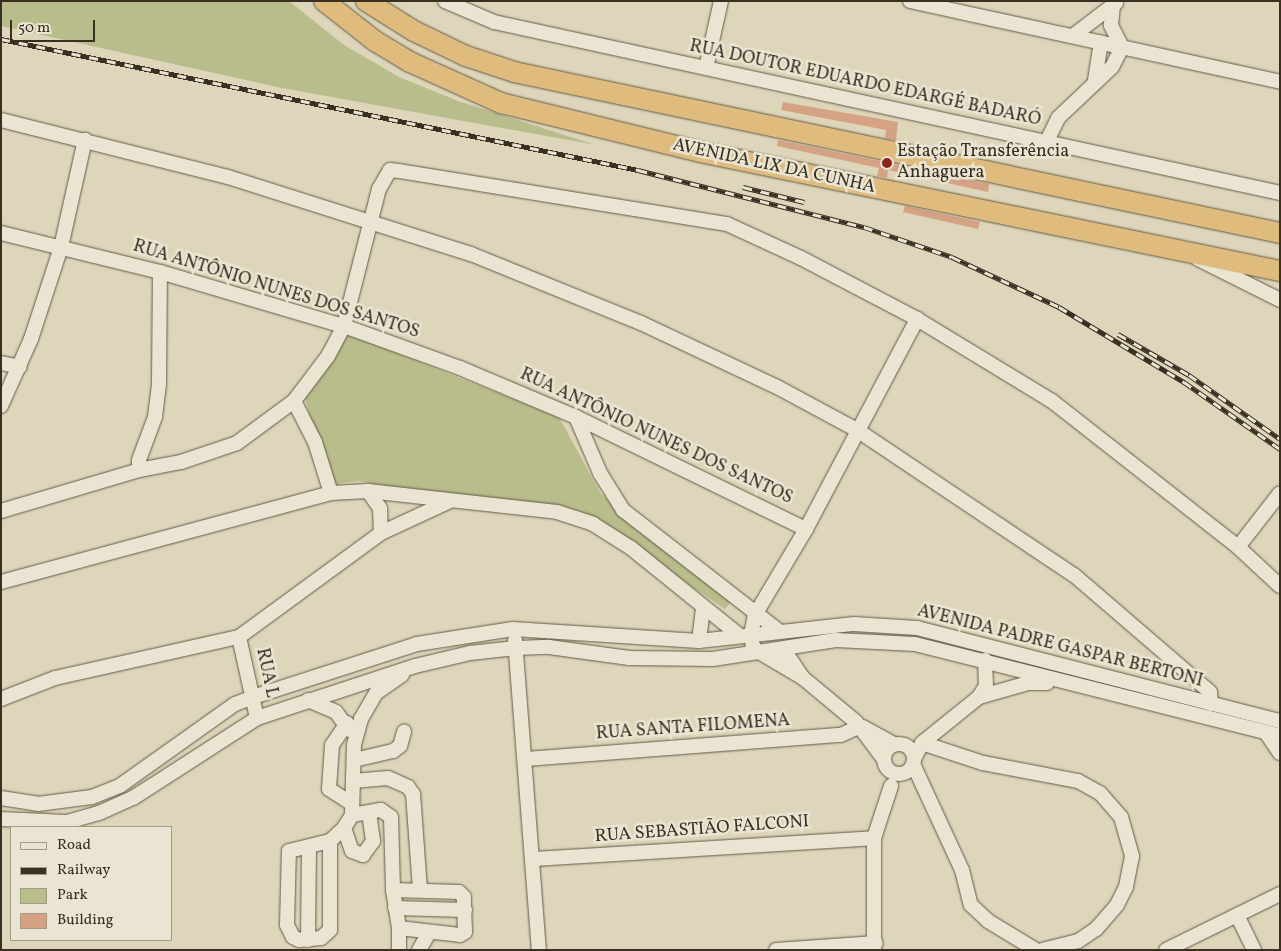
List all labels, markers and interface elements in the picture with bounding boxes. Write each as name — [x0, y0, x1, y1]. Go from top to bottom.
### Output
scale bar — [12, 10, 98, 42]
text: 50 m — [18, 18, 50, 39]
street label: RUA DOUTOR EDUARDO EDARGÉ BADARÓ — [687, 36, 1043, 132]
street label: AVENIDA LIX DA CUNHA — [671, 135, 877, 199]
place label: Estação Transferência Anhaguera — [897, 142, 1070, 184]
marker: Estação Transferência Anhaguera — [881, 157, 893, 169]
street label: RUA ANTÔNIO NUNES DOS SANTOS — [130, 236, 422, 344]
street label: RUA ANTÔNIO NUNES DOS SANTOS — [516, 364, 796, 510]
street label: AVENIDA PADRE GASPAR BERTONI — [915, 601, 1205, 693]
street label: RUA L — [250, 646, 282, 700]
street label: RUA SANTA FILOMENA — [595, 710, 791, 746]
street label: RUA SEBASTIÃO FALCONI — [594, 812, 810, 848]
legend — [10, 826, 172, 941]
text: Road — [57, 835, 91, 856]
text: Railway — [57, 860, 110, 881]
text: Park — [57, 885, 88, 906]
text: Building — [57, 910, 113, 931]

